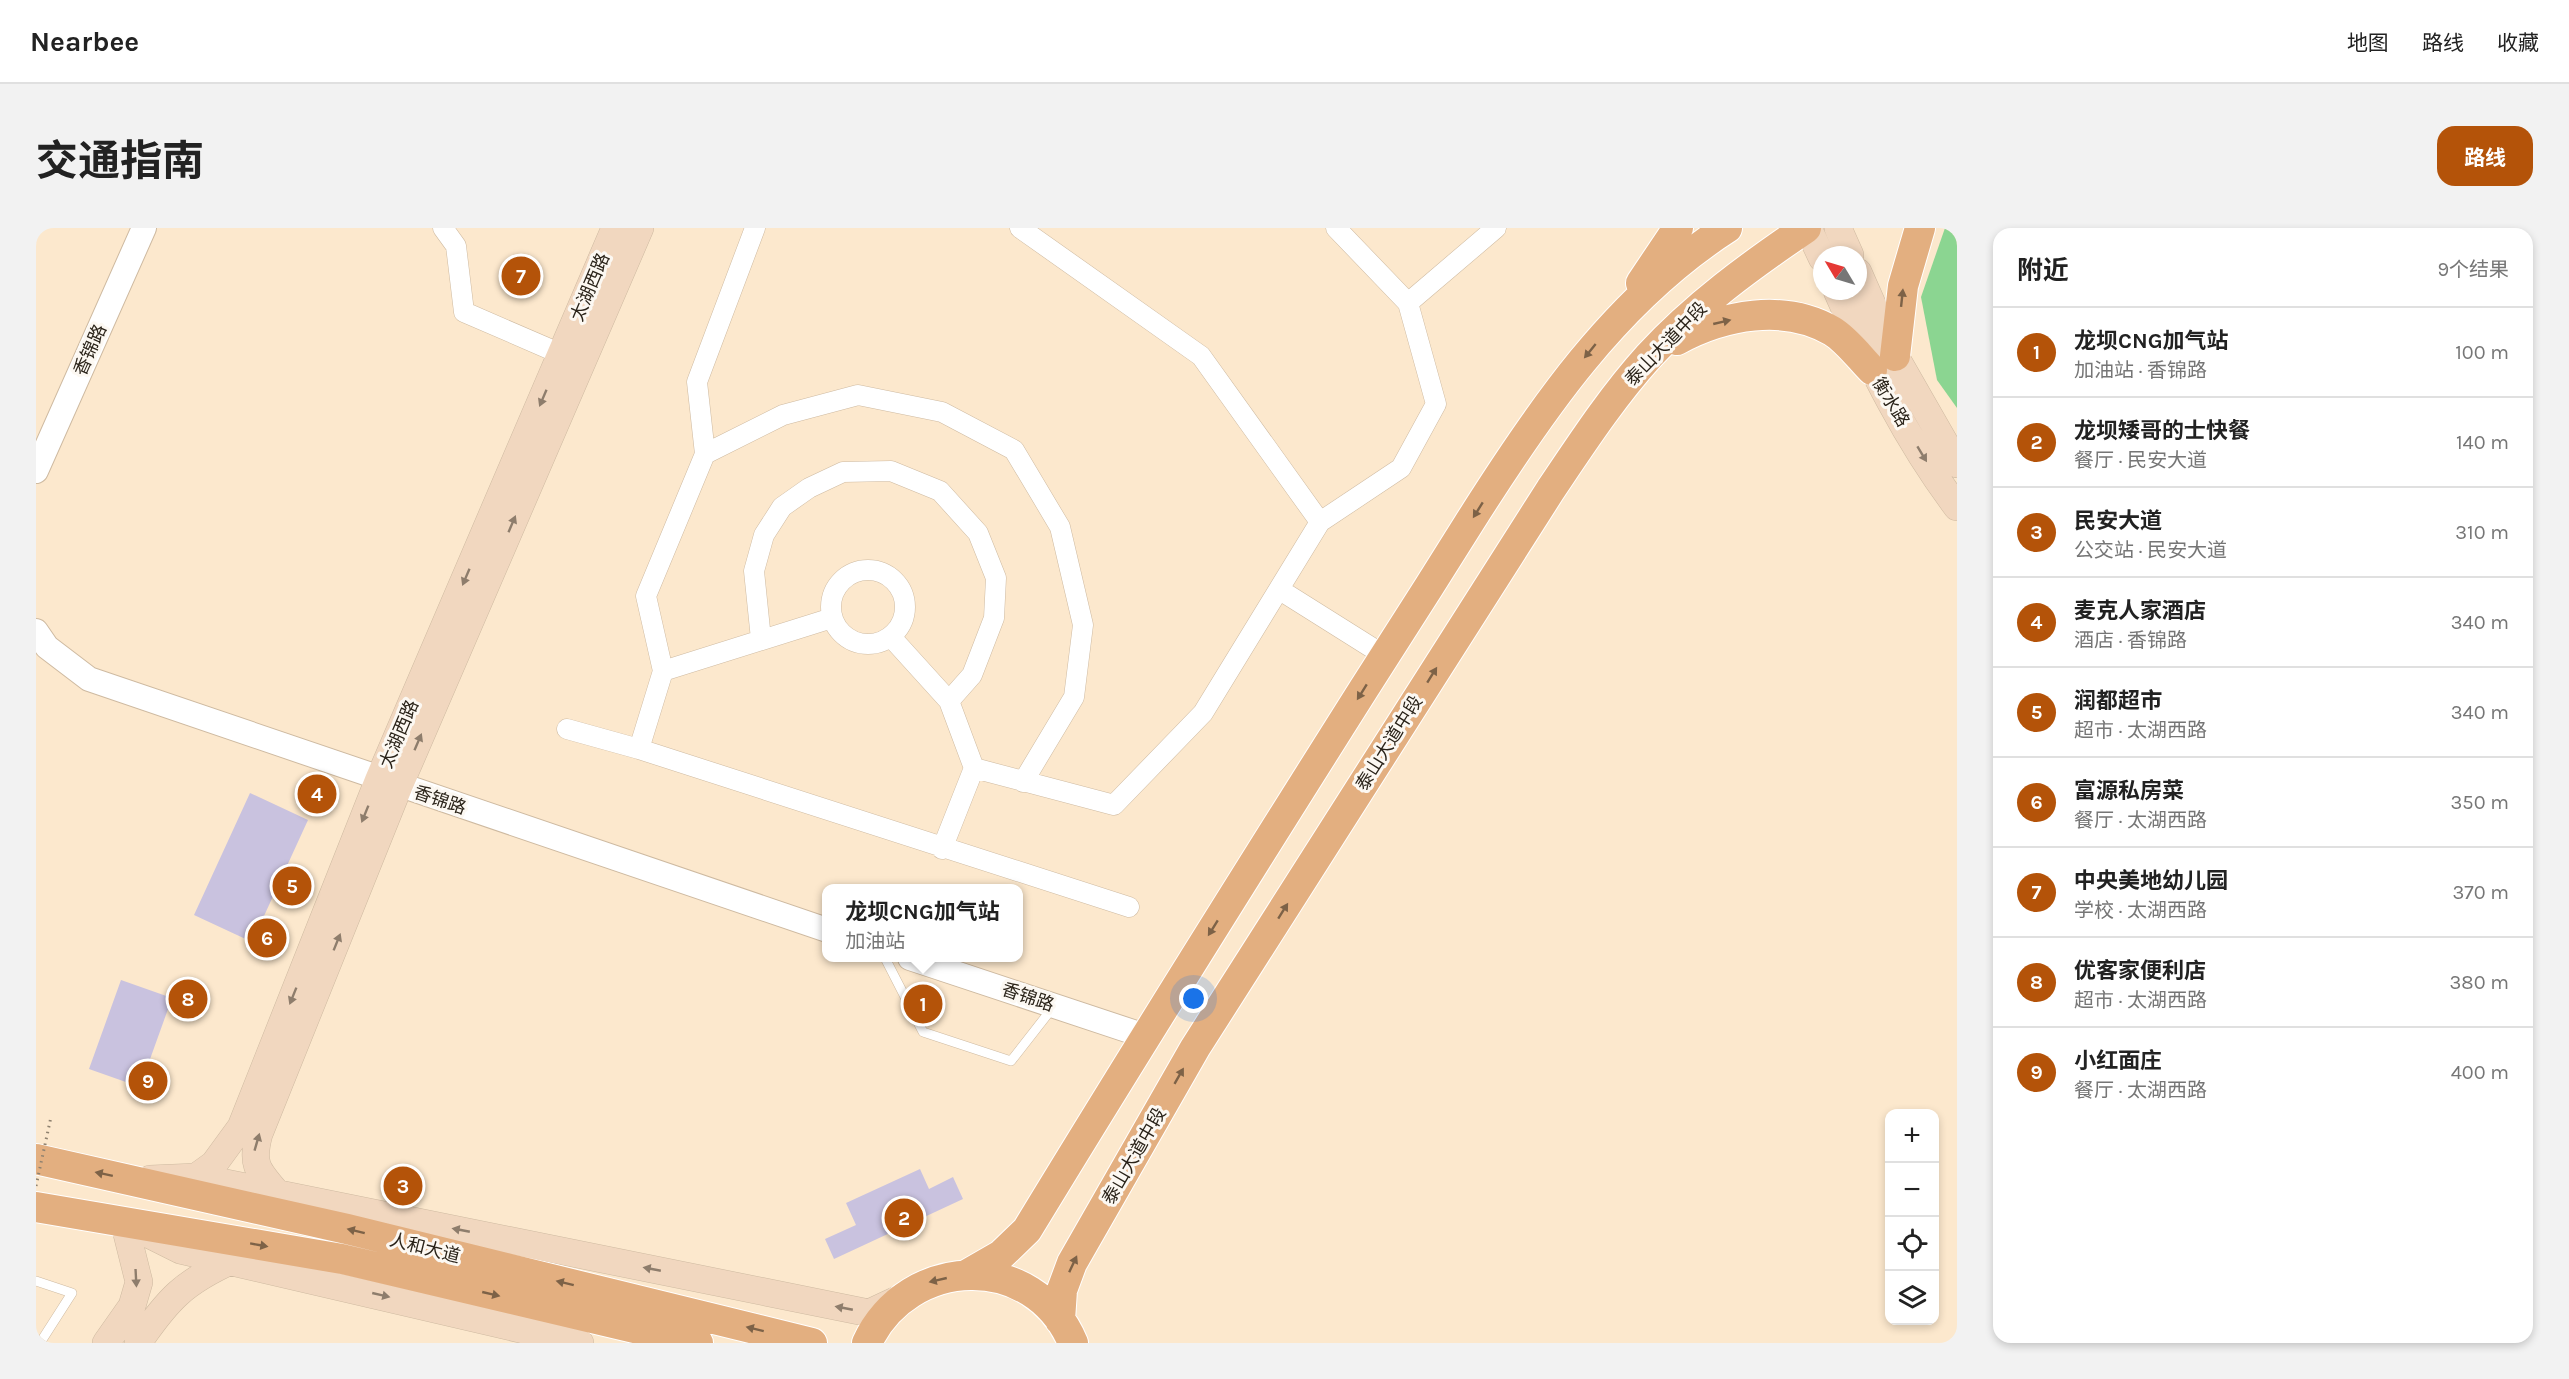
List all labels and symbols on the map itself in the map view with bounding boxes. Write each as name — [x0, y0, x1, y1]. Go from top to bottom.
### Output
north arrow — [1813, 246, 1867, 300]
street label: 太湖西路 — [566, 250, 614, 324]
pin: 7 — [502, 254, 540, 298]
one-way arrow — [1897, 289, 1907, 308]
street label: 泰山大道中段 — [1621, 298, 1711, 390]
one-way arrow — [1713, 316, 1731, 326]
street label: 香锦路 — [69, 321, 111, 379]
one-way arrow — [1584, 343, 1597, 359]
street label: 衡水路 — [1868, 373, 1914, 431]
one-way arrow — [538, 389, 547, 406]
one-way arrow — [1917, 446, 1927, 463]
one-way arrow — [1472, 501, 1483, 518]
one-way arrow — [508, 516, 517, 533]
one-way arrow — [461, 568, 470, 586]
one-way arrow — [1427, 667, 1438, 683]
one-way arrow — [1357, 684, 1368, 700]
street label: 泰山大道中段 — [1351, 691, 1427, 795]
street label: 太湖西路 — [375, 697, 423, 771]
one-way arrow — [413, 732, 423, 750]
pin: 4 — [298, 772, 336, 816]
street label: 香锦路 — [411, 781, 469, 819]
one-way arrow — [360, 806, 370, 824]
pin: 5 — [272, 864, 312, 908]
one-way arrow — [1277, 903, 1288, 919]
pin: 6 — [248, 916, 286, 960]
one-way arrow — [1208, 920, 1219, 936]
one-way arrow — [332, 932, 342, 950]
pin: 8 — [168, 976, 208, 1022]
street label: 香锦路 — [999, 978, 1057, 1016]
pin: 1 — [904, 982, 942, 1026]
your location — [1179, 984, 1208, 1013]
one-way arrow — [288, 987, 298, 1005]
pin: 9 — [128, 1058, 168, 1104]
one-way arrow — [1174, 1068, 1185, 1084]
street label: 泰山大道中段 — [1097, 1104, 1171, 1208]
one-way arrow — [253, 1133, 262, 1151]
pin: 3 — [384, 1164, 422, 1208]
one-way arrow — [95, 1168, 114, 1178]
pin: 2 — [884, 1196, 924, 1240]
one-way arrow — [452, 1225, 471, 1234]
one-way arrow — [346, 1226, 365, 1236]
street label: 人和大道 — [387, 1229, 463, 1267]
one-way arrow — [250, 1241, 269, 1250]
one-way arrow — [1068, 1255, 1077, 1272]
one-way arrow — [643, 1264, 662, 1273]
one-way arrow — [132, 1269, 141, 1288]
one-way arrow — [928, 1276, 947, 1285]
one-way arrow — [556, 1277, 575, 1287]
one-way arrow — [482, 1290, 500, 1300]
one-way arrow — [371, 1291, 390, 1301]
one-way arrow — [834, 1303, 853, 1312]
one-way arrow — [746, 1324, 764, 1334]

